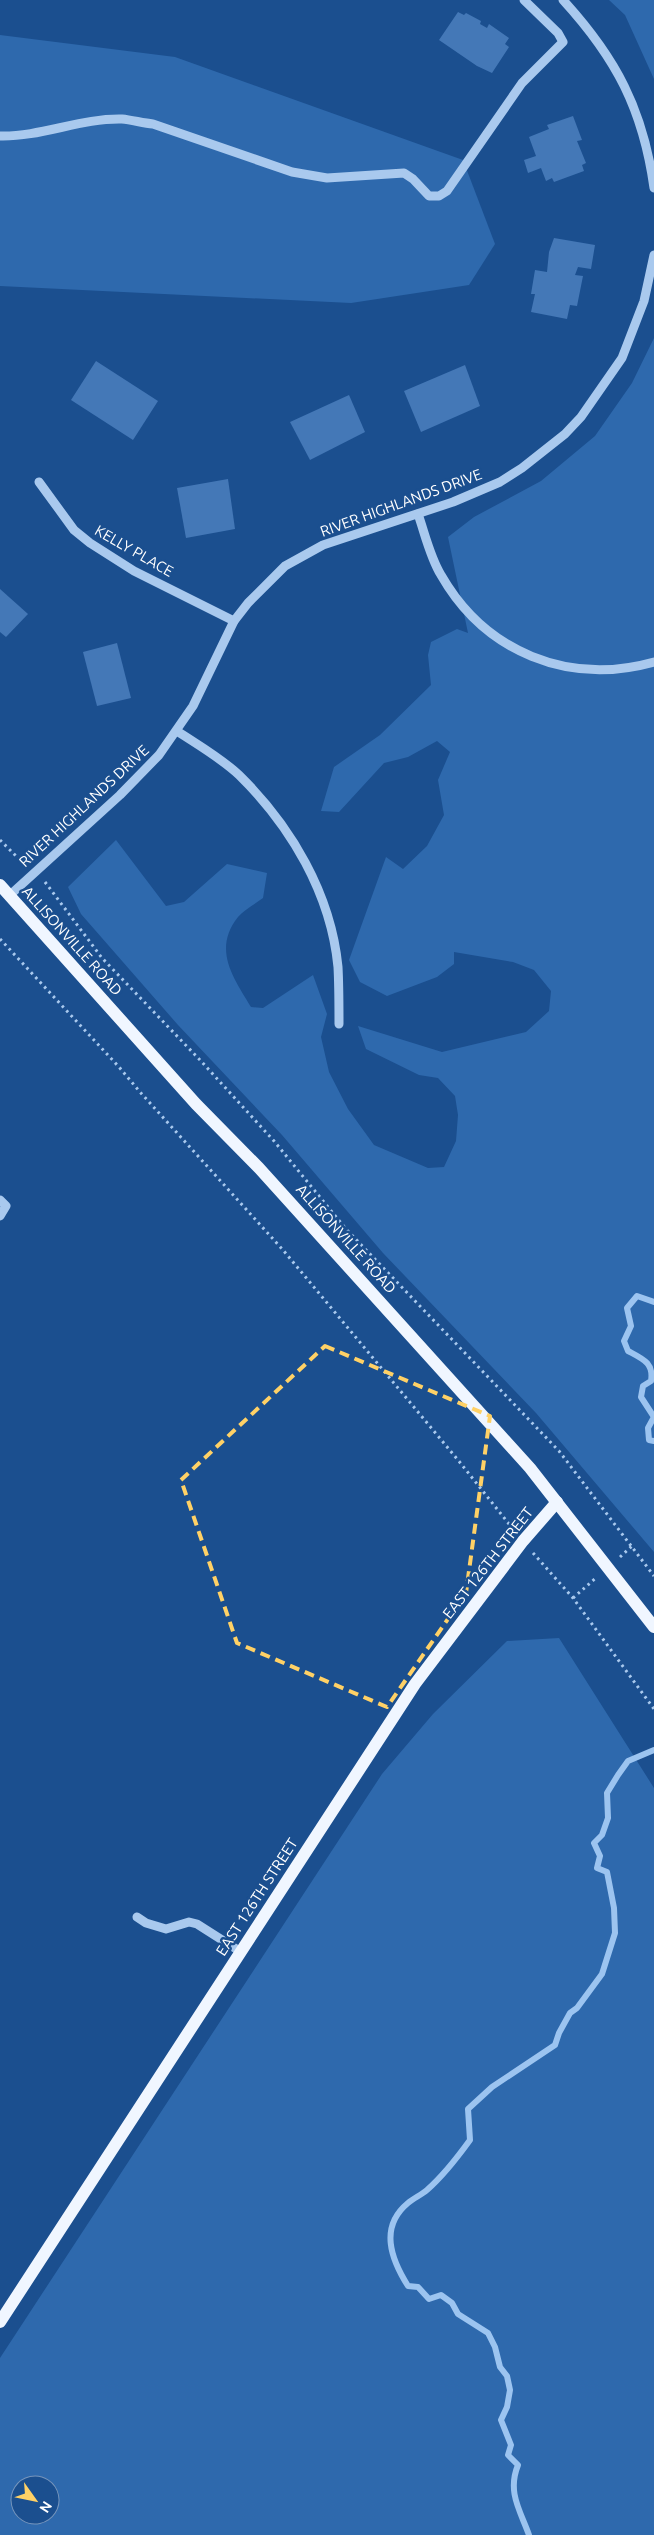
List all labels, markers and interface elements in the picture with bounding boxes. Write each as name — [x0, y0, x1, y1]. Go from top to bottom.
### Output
street label: RIVER HIGHLANDS DRIVE — [318, 465, 484, 540]
street label: KELLY PLACE — [92, 521, 176, 580]
street label: RIVER HIGHLANDS DRIVE — [15, 741, 152, 870]
street label: ALLISONVILLE ROAD — [19, 883, 126, 999]
street label: ALLISONVILLE ROAD — [293, 1181, 400, 1297]
street label: EAST 126TH STREET — [439, 1503, 537, 1622]
street label: EAST 126TH STREET — [212, 1834, 301, 1959]
north arrow — [10, 2475, 60, 2525]
text: N — [36, 2498, 55, 2516]

